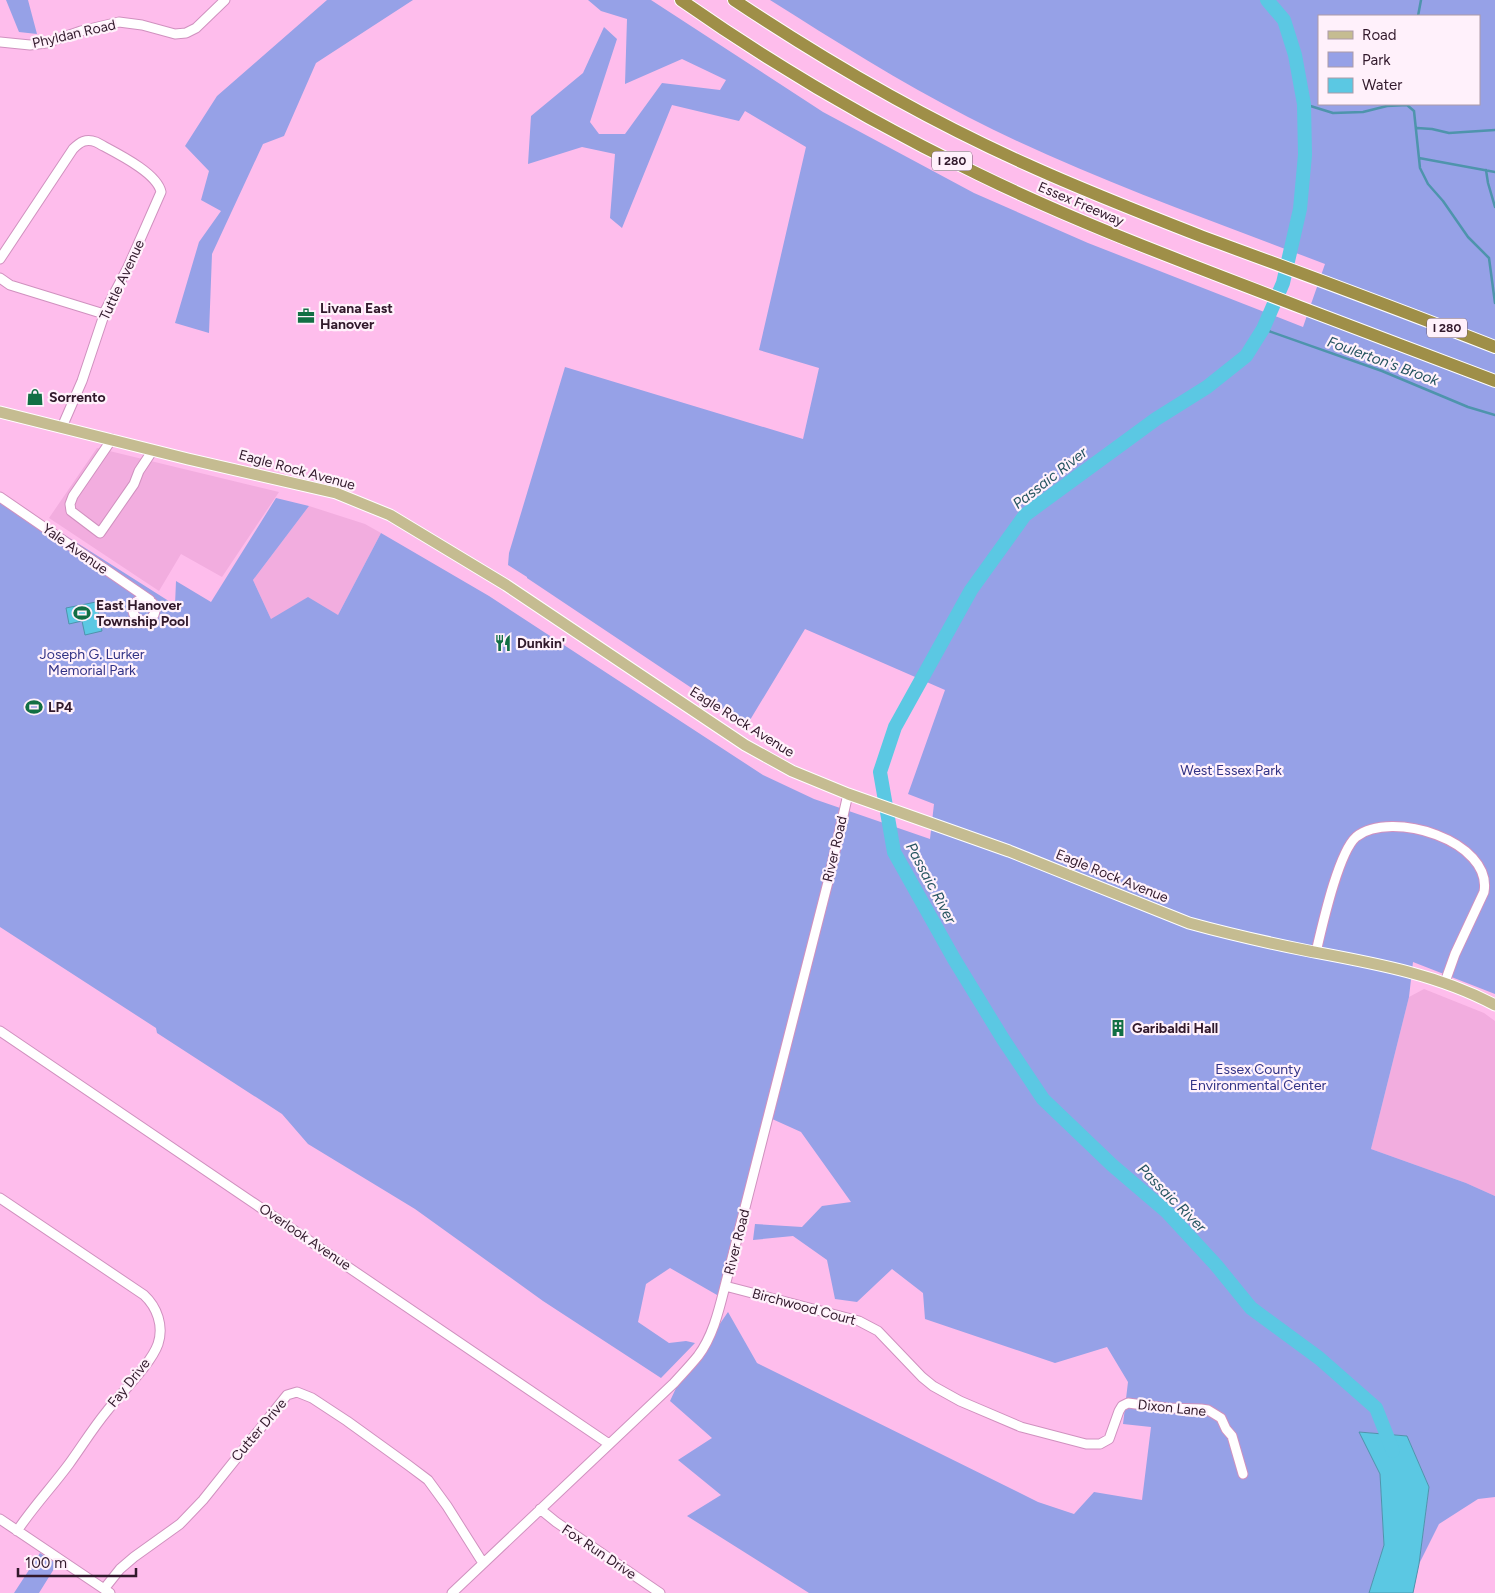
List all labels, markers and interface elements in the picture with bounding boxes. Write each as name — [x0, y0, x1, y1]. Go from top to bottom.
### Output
legend — [1318, 15, 1480, 105]
street label: Phyldan Road — [31, 16, 117, 52]
text: Road — [1362, 26, 1397, 44]
text: Park — [1362, 51, 1391, 69]
text: Water — [1362, 76, 1402, 94]
road number: I 280 — [932, 152, 972, 170]
street label: Essex Freeway — [1036, 178, 1127, 230]
street label: Tuttle Avenue — [96, 237, 148, 323]
place label: Livana East Hanover — [320, 300, 393, 333]
office icon: Livana East Hanover — [296, 306, 316, 326]
road number: I 280 — [1427, 318, 1467, 338]
water label: Foulerton's Brook — [1325, 332, 1442, 390]
shop icon: Sorrento — [25, 387, 45, 407]
place label: Sorrento — [49, 389, 106, 406]
water label: Passaic River — [1009, 443, 1091, 513]
street label: Eagle Rock Avenue — [237, 446, 357, 494]
street label: Yale Avenue — [39, 520, 111, 578]
place label: East Hanover Township Pool — [96, 597, 189, 630]
sports icon: East Hanover Township Pool — [72, 603, 92, 623]
restaurant icon: Dunkin' — [493, 633, 513, 653]
place label: Dunkin' — [517, 635, 565, 652]
park label: Joseph G. Lurker Memorial Park — [40, 646, 145, 679]
street label: Eagle Rock Avenue — [687, 683, 798, 761]
sports icon: LP4 — [24, 697, 44, 717]
place label: LP4 — [48, 699, 73, 716]
park label: West Essex Park — [1180, 762, 1282, 779]
street label: River Road — [819, 814, 851, 884]
water label: Passaic River — [902, 839, 960, 927]
street label: Eagle Rock Avenue — [1053, 846, 1171, 906]
building icon: Garibaldi Hall — [1108, 1018, 1128, 1038]
place label: Garibaldi Hall — [1132, 1020, 1218, 1037]
park label: Essex County Environmental Center — [1190, 1061, 1327, 1094]
water label: Passaic River — [1134, 1160, 1211, 1237]
street label: Overlook Avenue — [256, 1200, 355, 1274]
street label: River Road — [721, 1207, 753, 1277]
street label: Birchwood Court — [750, 1285, 858, 1329]
street label: Fay Drive — [104, 1355, 154, 1411]
street label: Cutter Drive — [228, 1395, 290, 1465]
street label: Dixon Lane — [1137, 1396, 1207, 1420]
street label: Fox Run Drive — [559, 1521, 640, 1583]
scale bar — [18, 1546, 135, 1578]
text: 100 m — [25, 1554, 67, 1572]

